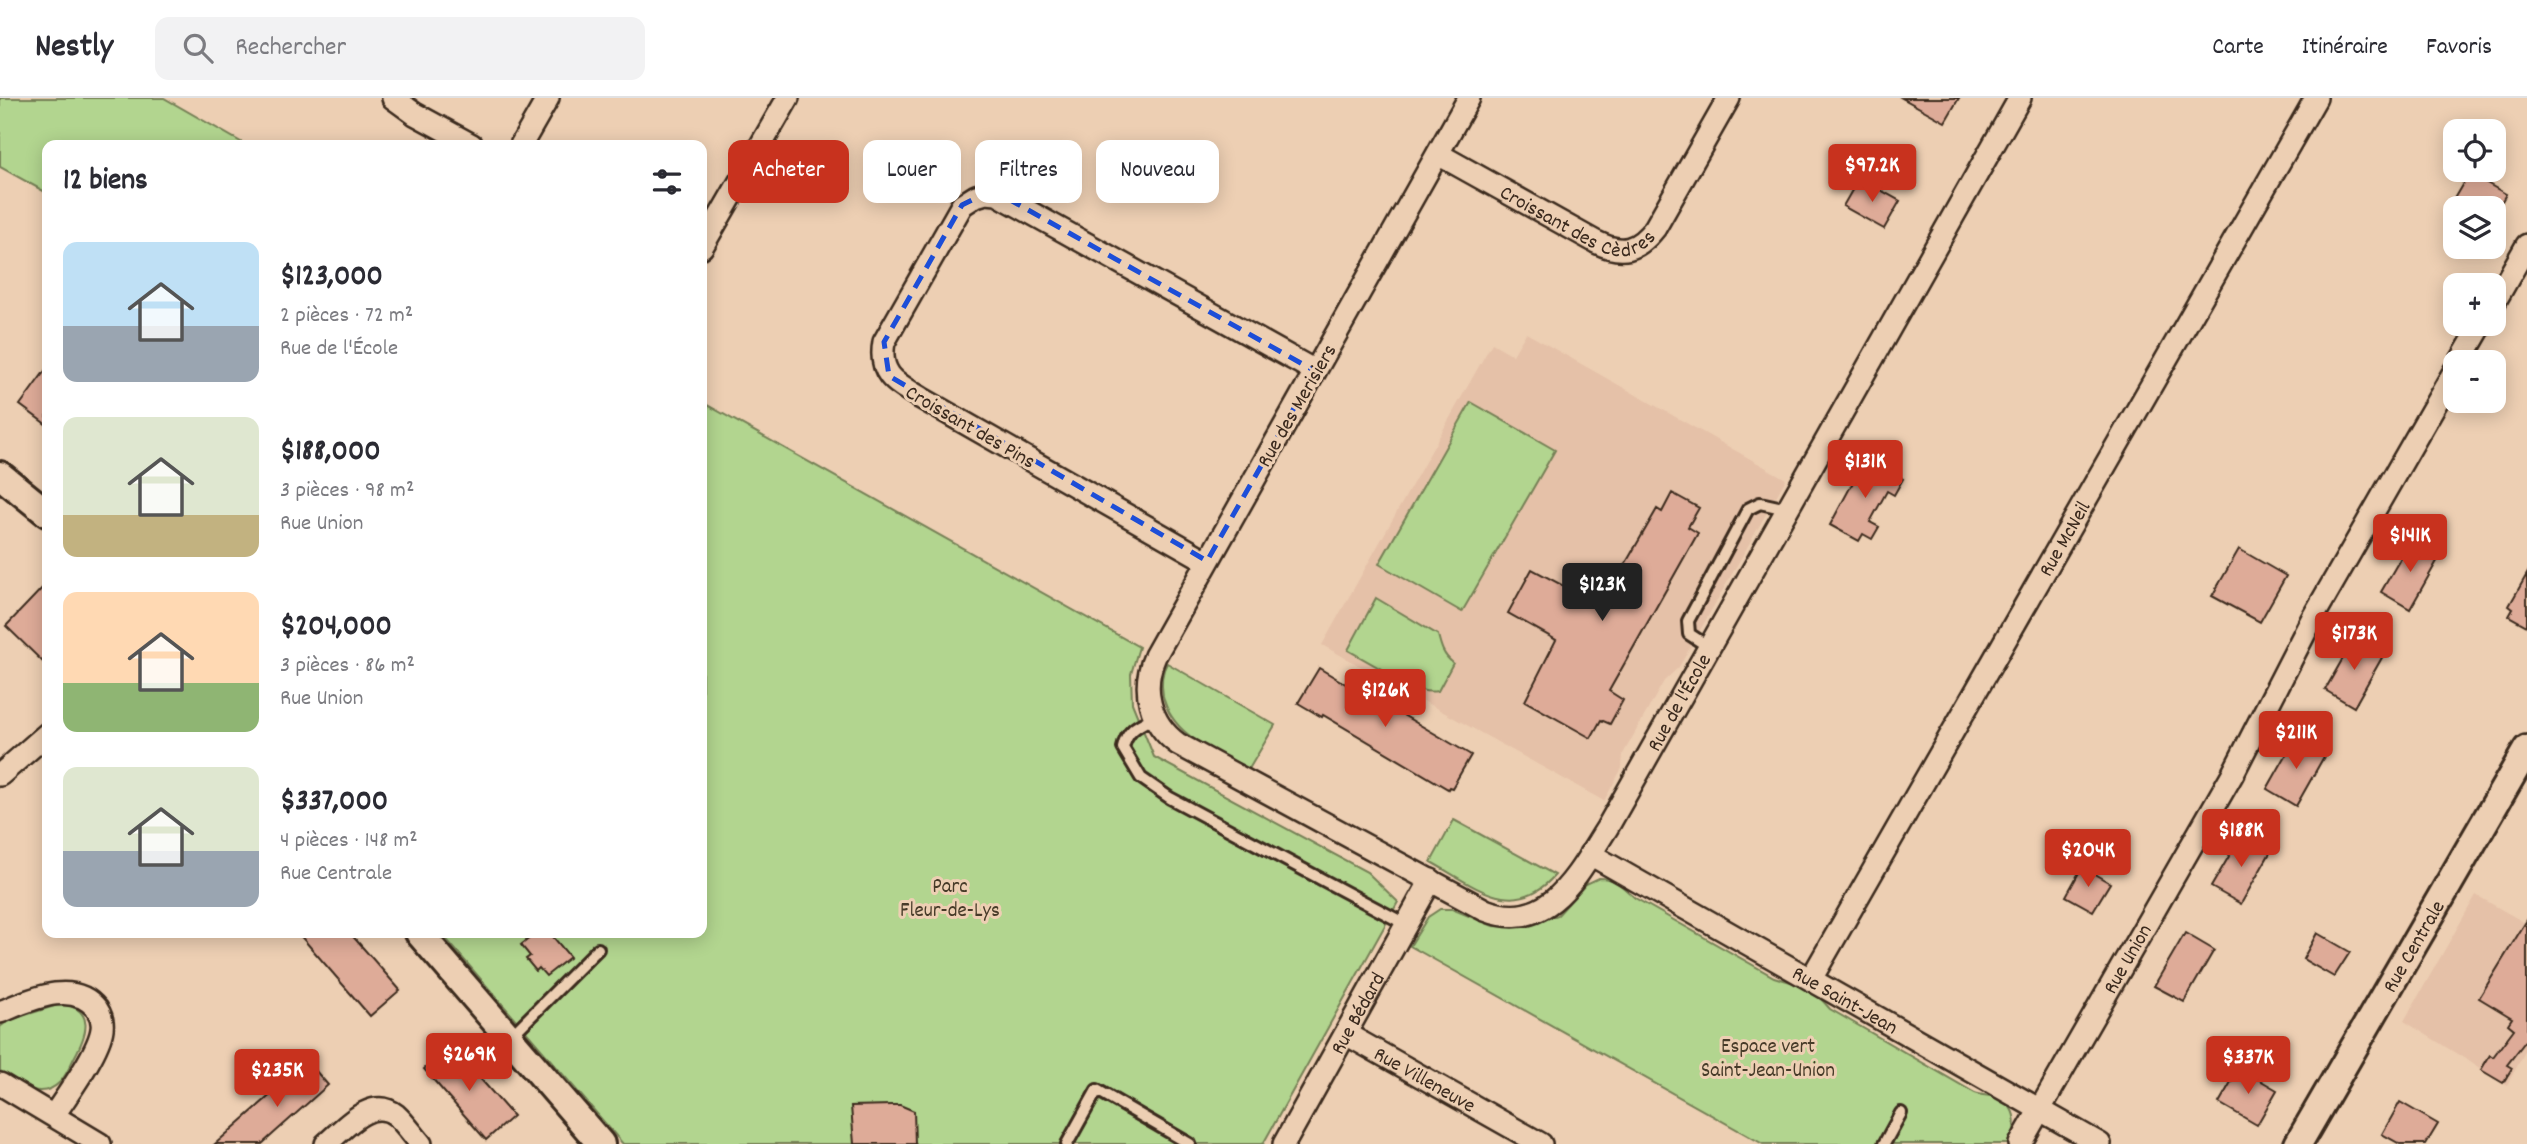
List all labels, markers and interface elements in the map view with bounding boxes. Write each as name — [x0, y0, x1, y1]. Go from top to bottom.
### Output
search box — [155, 17, 645, 80]
text: Nestly — [35, 25, 113, 72]
icon: search — [179, 29, 217, 67]
text: Rechercher — [235, 30, 346, 67]
text: Carte — [2212, 31, 2264, 65]
text: Itinéraire — [2302, 31, 2388, 65]
text: Favoris — [2426, 31, 2492, 65]
map controls — [2443, 119, 2506, 413]
button: locate — [2443, 119, 2506, 182]
chip: Acheter — [728, 140, 849, 203]
chip: Louer — [863, 140, 961, 203]
chip: Filtres — [975, 140, 1082, 203]
chip: Nouveau — [1096, 140, 1219, 203]
pin: $97.2K — [1815, 144, 1929, 204]
text: $97.2K — [1844, 150, 1900, 183]
text: 12 biens — [63, 161, 148, 204]
icon: filters — [648, 163, 686, 201]
street label: Croissant des Cèdres — [1493, 179, 1664, 268]
button: layers — [2443, 196, 2506, 259]
text: $123,000 — [280, 257, 383, 300]
icon: home — [119, 270, 203, 354]
button: + — [2443, 273, 2506, 336]
text: 2 pièces · 72 m² — [280, 300, 413, 333]
text: Rue de l'École — [280, 333, 398, 366]
street label: Rue des Merisiers — [1251, 339, 1346, 474]
button: − — [2443, 350, 2506, 413]
street label: Croissant des Pins — [899, 379, 1040, 478]
text: $188,000 — [280, 432, 381, 475]
pin: $131K — [1816, 440, 1914, 500]
icon: home — [119, 445, 203, 529]
text: $131K — [1844, 446, 1886, 479]
text: 3 pièces · 98 m² — [280, 475, 414, 508]
street label: Rue McNeil — [2033, 496, 2100, 583]
text: Rue Union — [280, 508, 363, 541]
pin: $141K — [2361, 514, 2459, 574]
text: $141K — [2389, 520, 2431, 553]
pin: $123K — [1553, 564, 1651, 623]
text: $123K — [1578, 569, 1626, 602]
text: $204,000 — [280, 607, 392, 650]
pin: $173K — [2305, 612, 2403, 672]
text: $173K — [2331, 618, 2377, 651]
icon: home — [119, 620, 203, 704]
street label: Rue de l'École — [1641, 649, 1721, 758]
text: 3 pièces · 86 m² — [280, 650, 415, 683]
pin: $126K — [1336, 670, 1434, 729]
text: $126K — [1361, 675, 1409, 708]
text: Rue Union — [280, 683, 363, 716]
pin: $211K — [2247, 712, 2345, 771]
text: $211K — [2275, 717, 2317, 750]
text: $337,000 — [280, 782, 388, 825]
icon: home — [119, 795, 203, 879]
pin: $188K — [2192, 810, 2290, 869]
text: $188K — [2218, 815, 2264, 848]
text: 4 pièces · 148 m² — [280, 825, 418, 858]
pin: $204K — [2039, 830, 2137, 889]
text: $204K — [2061, 835, 2115, 868]
text: Rue Centrale — [280, 858, 392, 891]
park label: Parc Fleur-de-Lys — [900, 873, 1000, 927]
street label: Rue Centrale — [2377, 896, 2454, 999]
street label: Rue Union — [2097, 919, 2161, 1000]
street label: Rue Saint-Jean — [1786, 960, 1903, 1044]
street label: Rue Bédard — [1325, 968, 1395, 1061]
park label: Espace vert Saint-Jean-Union — [1701, 1033, 1835, 1087]
pin: $269K — [420, 1034, 518, 1093]
pin: $337K — [2199, 1037, 2297, 1096]
text: $269K — [442, 1039, 496, 1072]
street label: Rue Villeneuve — [1367, 1041, 1480, 1122]
text: $337K — [2222, 1042, 2274, 1075]
pin: $235K — [228, 1049, 326, 1109]
text: $235K — [250, 1055, 304, 1088]

